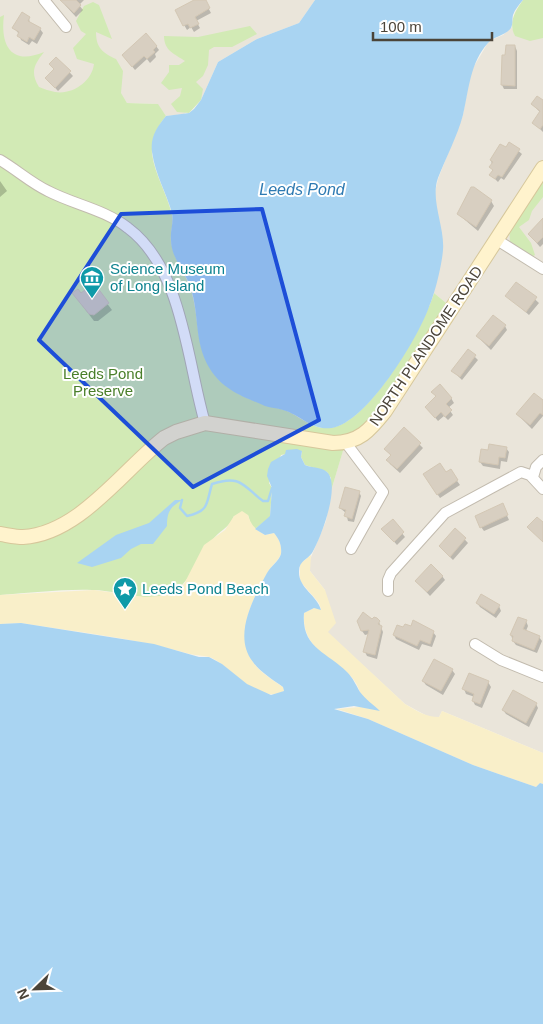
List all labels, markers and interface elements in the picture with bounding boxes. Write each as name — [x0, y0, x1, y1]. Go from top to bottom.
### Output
scale bar — [373, 10, 492, 42]
text: 100 m — [380, 18, 422, 35]
water label: Leeds Pond — [259, 181, 346, 198]
place label: Science Museum of Long Island — [110, 260, 225, 294]
street label: NORTH PLANDOME ROAD — [366, 263, 486, 429]
museum icon: Science Museum of Long Island — [79, 265, 105, 299]
park label: Leeds Pond Preserve — [63, 365, 143, 399]
place icon: Leeds Pond Beach — [112, 576, 138, 610]
place label: Leeds Pond Beach — [142, 580, 269, 597]
north arrow — [10, 964, 60, 1014]
text: N — [14, 986, 32, 1002]

